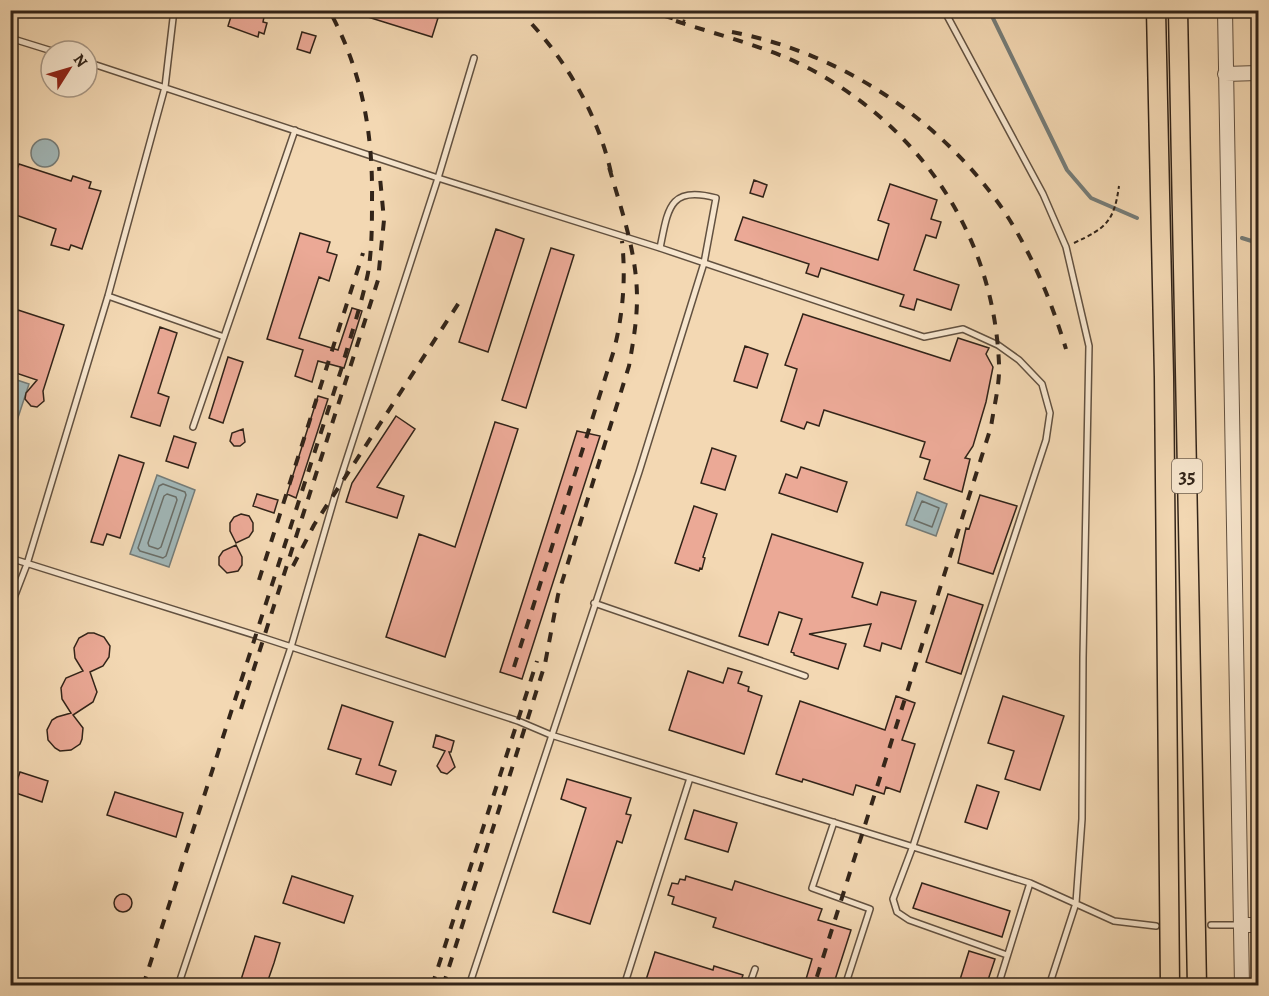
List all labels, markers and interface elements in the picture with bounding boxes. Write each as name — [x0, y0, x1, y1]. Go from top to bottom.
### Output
north arrow — [39, 39, 99, 99]
text: N — [68, 49, 93, 72]
road number: 35 — [1172, 459, 1202, 493]

